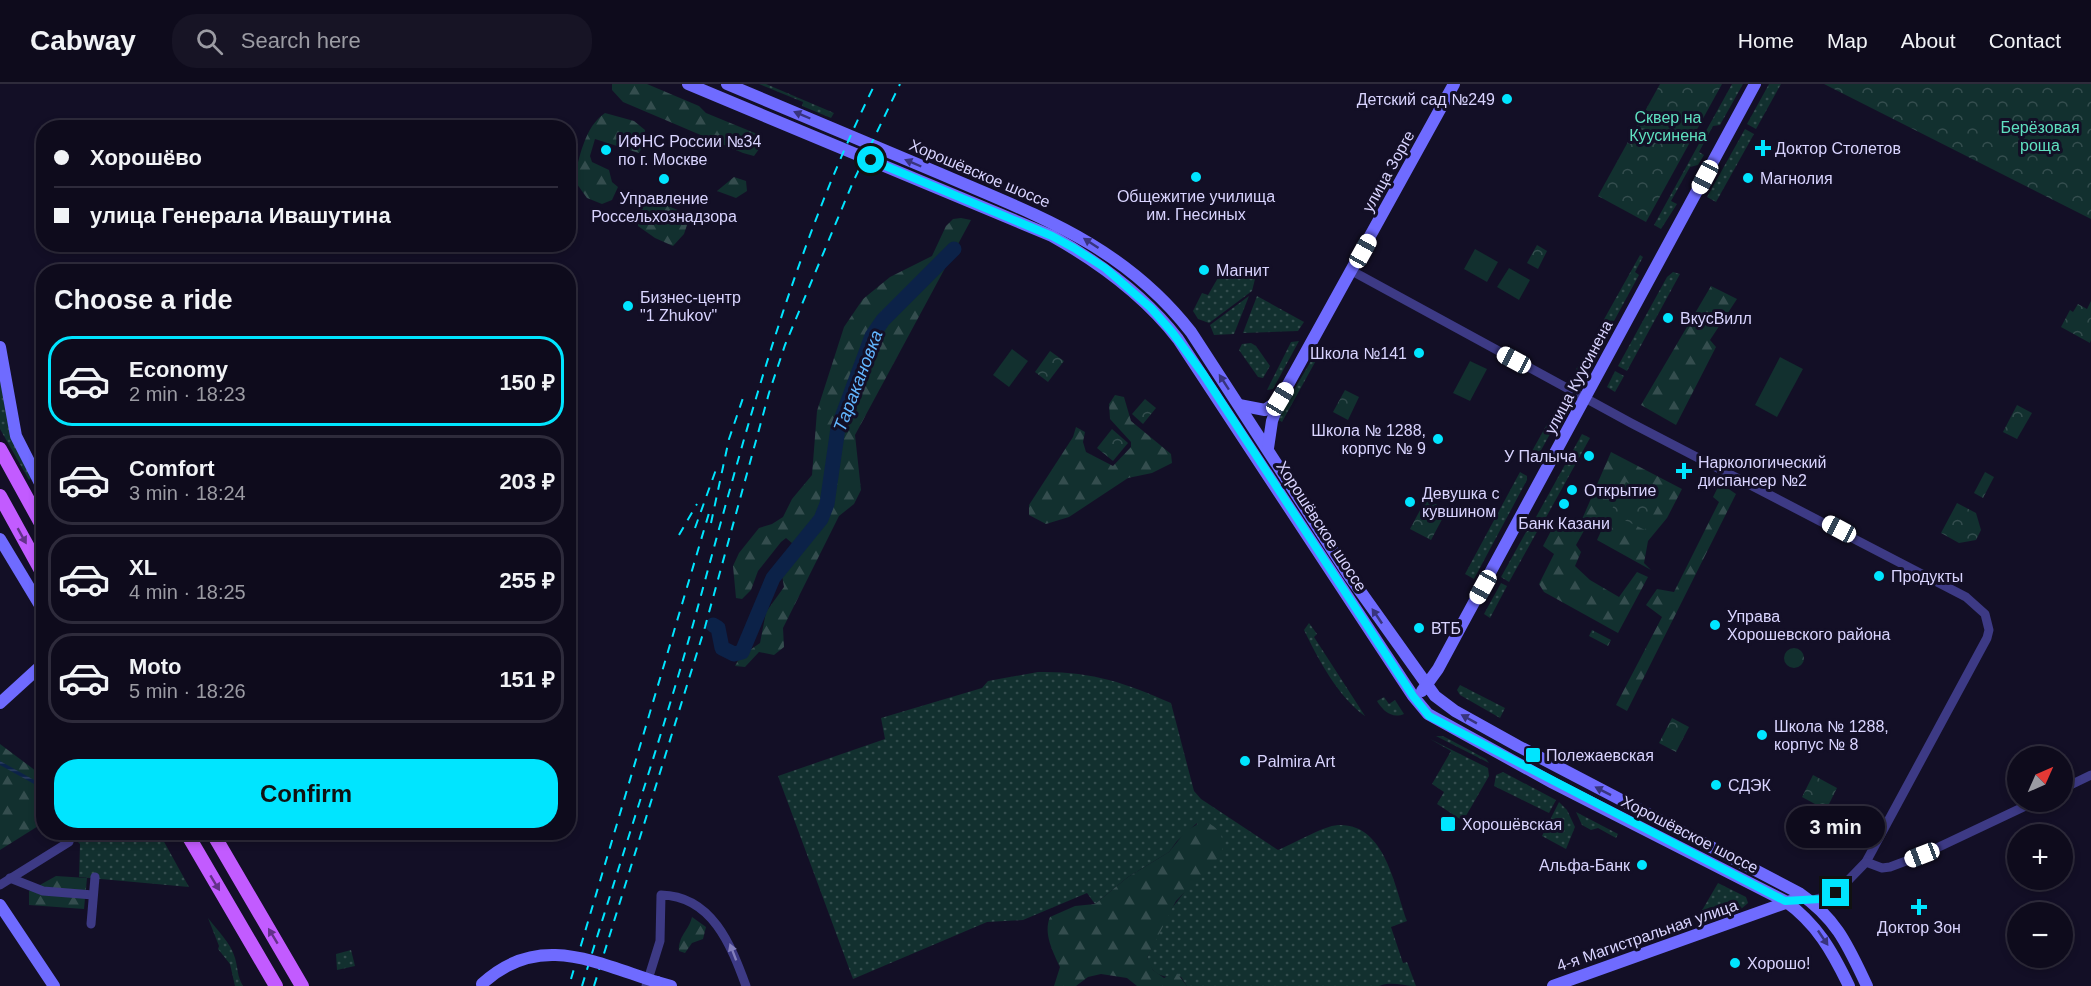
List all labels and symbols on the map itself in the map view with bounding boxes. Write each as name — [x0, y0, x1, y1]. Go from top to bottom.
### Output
place label: Детский сад №249 — [1357, 91, 1495, 108]
marker: Детский сад №249 — [1500, 92, 1514, 106]
park label: Сквер на Куусинена — [1629, 109, 1707, 144]
one-way arrow — [793, 110, 811, 119]
park label: Берёзовая роща — [2000, 119, 2080, 154]
street label: улица Зорге — [1359, 128, 1418, 215]
place label: ИФНС России №34 по г. Москве — [618, 133, 761, 168]
street label: Хорошёвское шоссе — [907, 136, 1053, 211]
place label: Доктор Столетов — [1775, 140, 1901, 157]
marker: Доктор Столетов — [1756, 141, 1770, 155]
marker: ИФНС России №34 по г. Москве — [599, 143, 613, 157]
route start — [857, 146, 884, 173]
car — [1689, 157, 1721, 197]
one-way arrow — [905, 158, 922, 167]
marker: Общежитие училища им. Гнесиных — [1189, 170, 1203, 184]
place label: Магнолия — [1760, 170, 1833, 187]
marker: Магнолия — [1741, 171, 1755, 185]
marker: Управление Россельхознадзора — [657, 172, 671, 186]
place label: Общежитие училища им. Гнесиных — [1117, 188, 1275, 223]
place label: Управление Россельхознадзора — [591, 190, 737, 225]
car — [1346, 231, 1380, 271]
one-way arrow — [1083, 237, 1099, 248]
place label: Магнит — [1216, 262, 1270, 279]
marker: Магнит — [1197, 263, 1211, 277]
place label: Бизнес-центр "1 Zhukov" — [640, 289, 741, 324]
marker: Бизнес-центр "1 Zhukov" — [621, 299, 635, 313]
place label: ВкусВилл — [1680, 310, 1752, 327]
marker: ВкусВилл — [1661, 311, 1675, 325]
street label: улица Куусинена — [1541, 318, 1616, 437]
water label: Таракановка — [829, 327, 887, 435]
car — [1494, 344, 1534, 376]
place label: Школа №141 — [1310, 345, 1407, 362]
marker: Школа №141 — [1412, 346, 1426, 360]
one-way arrow — [1219, 373, 1230, 390]
car — [1263, 379, 1297, 419]
place label: Школа № 1288, корпус № 9 — [1311, 422, 1426, 457]
marker: Школа № 1288, корпус № 9 — [1431, 432, 1445, 446]
place label: У Палыча — [1504, 448, 1577, 465]
marker: У Палыча — [1582, 449, 1596, 463]
place label: Наркологический диспансер №2 — [1698, 454, 1826, 489]
street label: Хорошёвское шоссе — [1273, 458, 1370, 594]
marker: Наркологический диспансер №2 — [1675, 462, 1693, 480]
place label: Открытие — [1584, 482, 1656, 499]
marker: Открытие — [1565, 483, 1579, 497]
place label: Девушка с кувшином — [1422, 485, 1499, 520]
marker: Девушка с кувшином — [1403, 495, 1417, 509]
marker: Банк Казани — [1557, 497, 1571, 511]
car — [1819, 513, 1859, 545]
place label: Банк Казани — [1518, 515, 1610, 532]
one-way arrow — [17, 528, 27, 545]
car — [1466, 567, 1500, 607]
place label: Продукты — [1891, 568, 1963, 585]
marker: Продукты — [1872, 569, 1886, 583]
place label: Управа Хорошевского района — [1727, 608, 1891, 643]
one-way arrow — [1371, 609, 1383, 625]
marker: Управа Хорошевского района — [1708, 618, 1722, 632]
place label: ВТБ — [1431, 620, 1461, 637]
marker: ВТБ — [1412, 621, 1426, 635]
one-way arrow — [1460, 714, 1477, 724]
place label: Школа № 1288, корпус № 8 — [1774, 718, 1889, 753]
marker: Школа № 1288, корпус № 8 — [1755, 728, 1769, 742]
marker: Полежаевская — [1524, 746, 1542, 764]
north arrow — [2007, 746, 2073, 812]
place label: Полежаевская — [1546, 747, 1654, 764]
place label: Palmira Art — [1257, 753, 1336, 770]
marker: Palmira Art — [1238, 754, 1252, 768]
place label: СДЭК — [1728, 777, 1772, 794]
marker: СДЭК — [1709, 778, 1723, 792]
one-way arrow — [1594, 786, 1611, 796]
street label: Хорошёвское шоссе — [1619, 793, 1761, 876]
callout: 3 min — [1786, 806, 1886, 848]
marker: Хорошёвская — [1439, 815, 1457, 833]
place label: Хорошёвская — [1462, 816, 1562, 833]
car — [1902, 840, 1942, 870]
place label: Альфа-Банк — [1539, 857, 1631, 874]
marker: Альфа-Банк — [1635, 858, 1649, 872]
one-way arrow — [210, 875, 221, 891]
route end — [1822, 879, 1849, 906]
street label: 4-я Магистральная улица — [1555, 896, 1740, 974]
marker: Доктор Зон — [1910, 898, 1928, 916]
place label: Доктор Зон — [1877, 919, 1961, 936]
one-way arrow — [267, 928, 278, 944]
one-way arrow — [1818, 930, 1829, 947]
one-way arrow — [728, 942, 738, 960]
place label: Хорошо! — [1747, 955, 1810, 972]
marker: Хорошо! — [1728, 956, 1742, 970]

